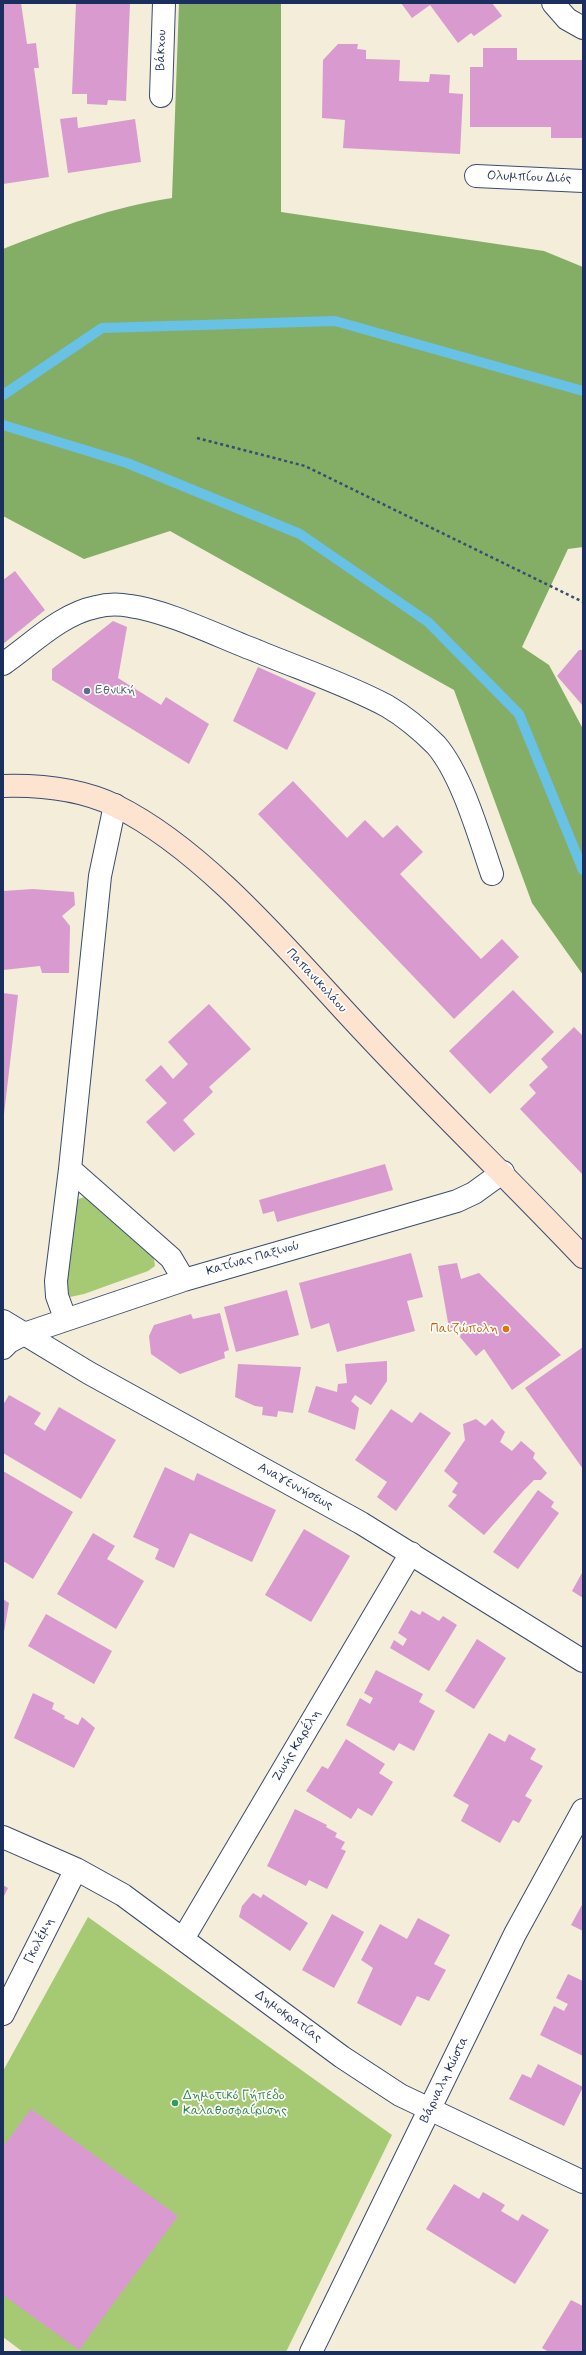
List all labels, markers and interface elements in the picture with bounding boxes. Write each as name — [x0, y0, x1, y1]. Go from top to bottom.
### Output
street label: Βάκχου — [153, 29, 171, 71]
street label: Ολυμπίου Διός — [486, 169, 572, 187]
place label: Εθνική — [95, 683, 135, 699]
marker: Εθνική — [82, 686, 92, 696]
street label: Παπανικολάου — [282, 946, 350, 1016]
street label: Κατίνας Παξινού — [205, 1238, 301, 1280]
place label: Παιζώπολη — [430, 1321, 498, 1337]
marker: Παιζώπολη — [501, 1324, 511, 1334]
street label: Αναγεννήσεως — [255, 1460, 335, 1514]
street label: Ζωής Καρέλη — [269, 1707, 325, 1785]
street label: Γκολέμη — [22, 1915, 58, 1967]
street label: Δημοκρατίας — [251, 1987, 325, 2047]
street label: Βάρναλη Κώστα — [417, 2034, 473, 2126]
place label: Δημοτικό Γήπεδο Καλαθοσφαίρισης — [183, 2088, 287, 2119]
marker: Δημοτικό Γήπεδο Καλαθοσφαίρισης — [170, 2098, 180, 2108]

